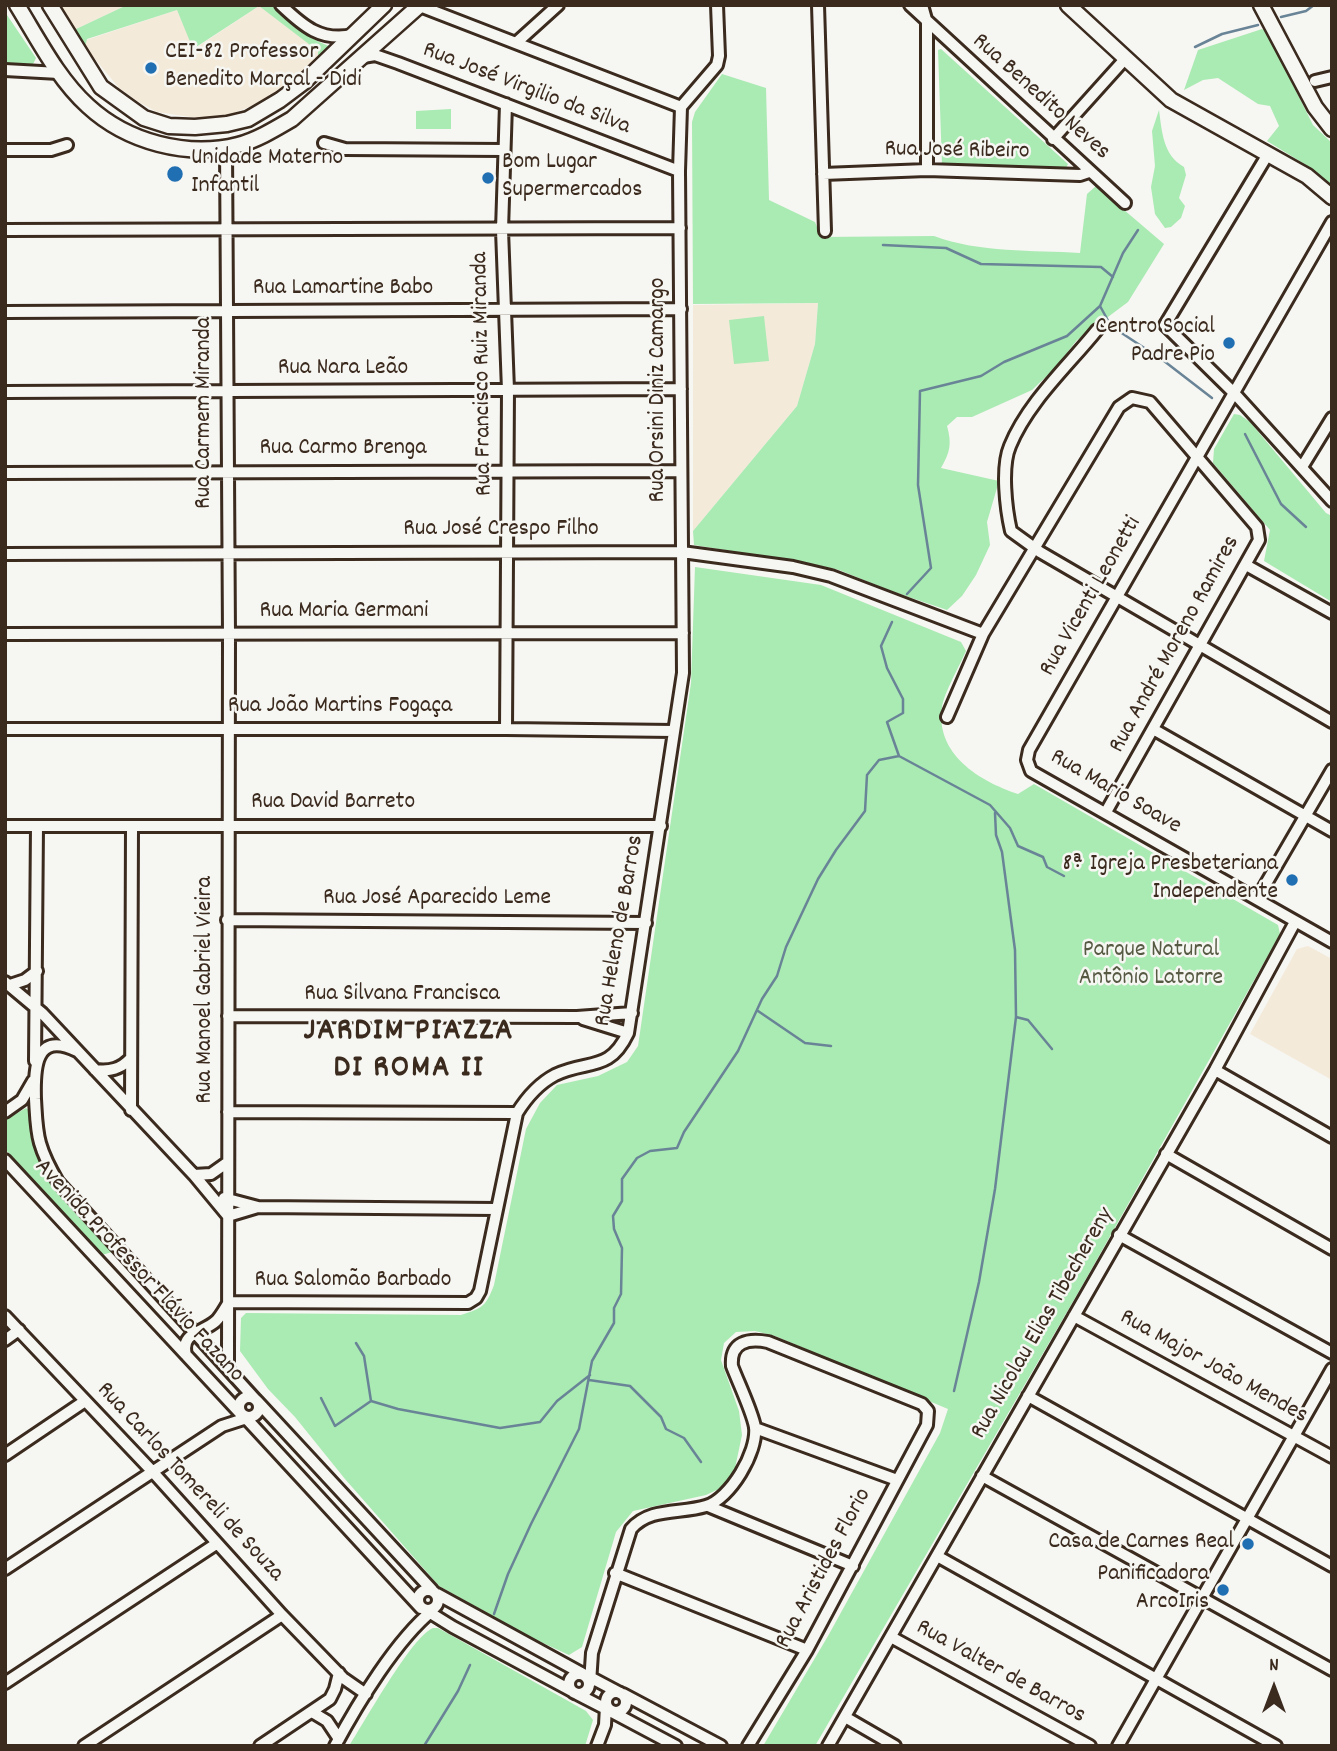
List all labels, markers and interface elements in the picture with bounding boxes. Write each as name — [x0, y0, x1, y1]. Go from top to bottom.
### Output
street label: Rua Benedito Neves — [965, 28, 1115, 168]
street label: Rua José Virgilio da Silva — [418, 37, 634, 143]
place label: CEI-82 Professor Benedito Marçal - Didi — [165, 40, 362, 96]
marker: CEI-82 Professor Benedito Marçal - Didi — [143, 60, 159, 76]
street label: Rua José Ribeiro — [884, 136, 1030, 168]
place label: Unidade Materno Infantil — [191, 146, 343, 202]
place label: Bom Lugar Supermercados — [502, 150, 642, 206]
marker: Unidade Materno Infantil — [165, 164, 185, 184]
marker: Bom Lugar Supermercados — [480, 170, 496, 186]
street label: Rua Francisco Ruiz Miranda — [467, 252, 501, 496]
street label: Rua Lamartine Babo — [253, 276, 433, 304]
street label: Rua Orsini Diniz Camargo — [646, 278, 674, 502]
place label: Centro Social Padre Pio — [1095, 315, 1215, 371]
street label: Rua Carmem Miranda — [192, 317, 220, 509]
marker: Centro Social Padre Pio — [1221, 335, 1237, 351]
street label: Rua Nara Leão — [278, 356, 408, 384]
street label: Rua Carmo Brenga — [259, 436, 427, 464]
street label: Rua Vicenti Leonetti — [1035, 512, 1149, 682]
street label: Rua José Crespo Filho — [403, 517, 599, 545]
street label: Rua André Moreno Ramires — [1104, 531, 1248, 759]
street label: Rua Maria Germani — [260, 599, 428, 627]
street label: Rua João Martins Fogaça — [228, 694, 452, 722]
street label: Rua Mario Soave — [1044, 744, 1186, 842]
street label: Rua David Barreto — [251, 790, 415, 818]
street label: Rua Heleno de Barros — [590, 833, 652, 1029]
place label: 8ª Igreja Presbeteriana Independente — [1062, 852, 1278, 908]
marker: 8ª Igreja Presbeteriana Independente — [1284, 872, 1300, 888]
street label: Rua Manoel Gabriel Vieira — [193, 876, 221, 1104]
street label: Rua José Aparecido Leme — [323, 886, 551, 914]
park label: Parque Natural Antônio Latorre — [1079, 938, 1223, 994]
street label: Rua Silvana Francisca — [304, 982, 500, 1010]
district label: JARDIM PIAZZA DI ROMA II — [305, 1015, 513, 1090]
street label: Avenida Professor Flávio Fazano — [27, 1154, 249, 1390]
street label: Rua Nicolau Elias Tibechereny — [966, 1203, 1122, 1445]
street label: Rua Salomão Barbado — [255, 1268, 451, 1296]
street label: Rua Major João Mendes — [1114, 1304, 1312, 1432]
street label: Rua Carlos Tomereli de Souza — [89, 1377, 289, 1589]
street label: Rua Aristides Florio — [771, 1484, 879, 1654]
place label: Casa de Carnes Real — [1048, 1530, 1234, 1558]
marker: Casa de Carnes Real — [1240, 1536, 1256, 1552]
place label: Panificadora ArcoIris — [1097, 1562, 1209, 1618]
marker: Panificadora ArcoIris — [1215, 1582, 1231, 1598]
street label: Rua Valter de Barros — [910, 1614, 1090, 1732]
north arrow — [1239, 1653, 1309, 1723]
text: N — [1269, 1653, 1279, 1680]

